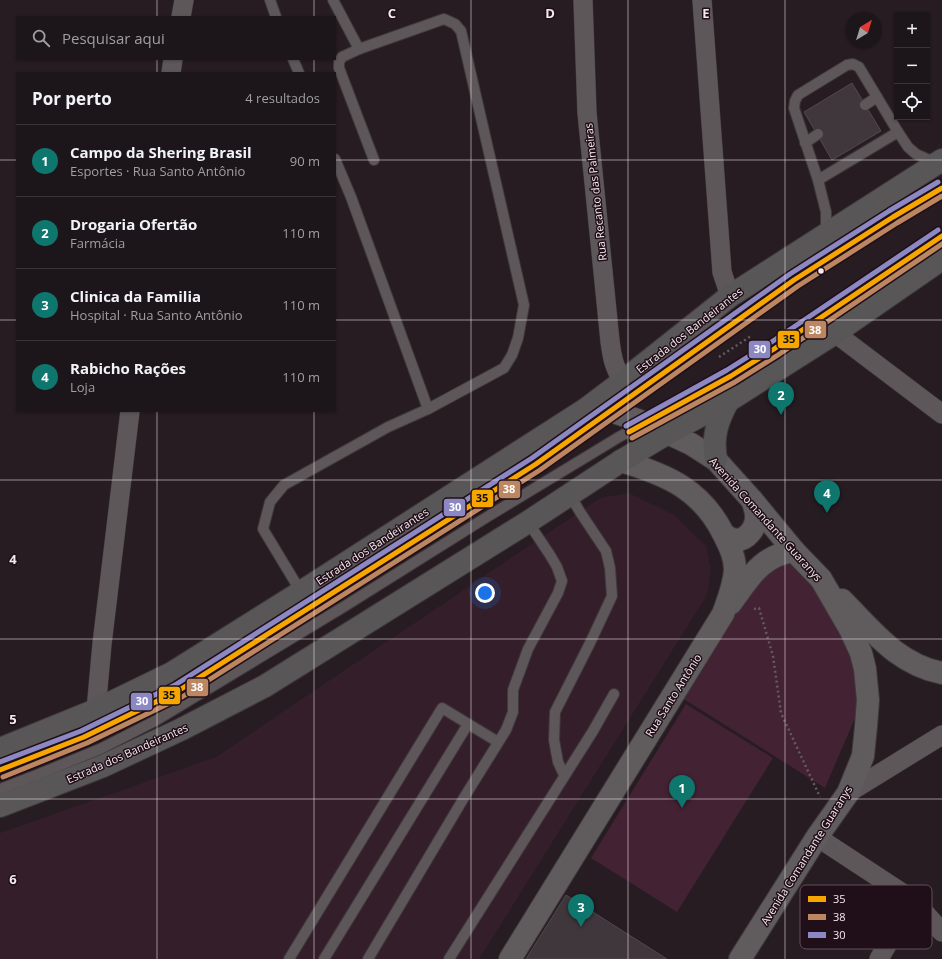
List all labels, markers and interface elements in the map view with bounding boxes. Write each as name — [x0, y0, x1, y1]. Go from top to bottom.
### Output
text: C — [388, 4, 396, 22]
text: D — [545, 4, 555, 22]
text: E — [702, 4, 710, 22]
north arrow — [846, 12, 882, 48]
map controls — [894, 12, 930, 120]
button: + — [894, 12, 930, 48]
search box — [16, 16, 336, 60]
icon: search — [30, 27, 52, 49]
text: Pesquisar aqui — [62, 28, 165, 48]
button: − — [894, 48, 930, 84]
button: locate — [894, 84, 930, 120]
text: Por perto — [32, 87, 112, 110]
text: 4 resultados — [245, 89, 320, 107]
street label: Rua Recanto das Palmeiras — [580, 122, 610, 262]
text: Campo da Shering Brasil — [70, 142, 252, 162]
text: 1 — [41, 152, 49, 170]
text: 90 m — [290, 152, 320, 170]
text: Esportes · Rua Santo Antônio — [70, 162, 245, 180]
text: Drogaria Ofertão — [70, 214, 197, 234]
text: 2 — [41, 224, 49, 242]
text: 110 m — [282, 224, 320, 242]
text: Farmácia — [70, 234, 125, 252]
unlabelled marker — [816, 266, 826, 276]
street label: Estrada dos Bandeirantes — [633, 284, 745, 376]
text: Clinica da Familia — [70, 286, 201, 306]
text: 3 — [41, 296, 49, 314]
text: 110 m — [282, 296, 320, 314]
text: Hospital · Rua Santo Antônio — [70, 306, 243, 324]
line badge: 38 — [804, 320, 827, 339]
text: 38 — [809, 322, 821, 337]
line badge: 35 — [777, 330, 800, 349]
text: 35 — [783, 331, 795, 346]
line badge: 30 — [748, 340, 771, 359]
text: 30 — [754, 341, 766, 356]
text: Rabicho Rações — [70, 358, 186, 378]
text: 4 — [41, 368, 49, 386]
text: 110 m — [282, 368, 320, 386]
text: Loja — [70, 378, 95, 396]
pin: 2 — [768, 382, 794, 415]
street label: Avenida Comandante Guaranys — [706, 454, 826, 584]
line badge: 38 — [498, 480, 521, 499]
pin: 4 — [814, 480, 840, 513]
text: 38 — [503, 481, 515, 496]
line badge: 35 — [471, 489, 494, 508]
text: 35 — [476, 490, 488, 505]
line badge: 30 — [443, 498, 466, 517]
text: 30 — [449, 499, 461, 514]
street label: Estrada dos Bandeirantes — [313, 504, 431, 588]
text: 4 — [9, 550, 17, 568]
your location — [475, 583, 495, 603]
street label: Rua Santo Antônio — [641, 650, 705, 739]
line badge: 38 — [186, 678, 209, 697]
text: 38 — [191, 679, 203, 694]
line badge: 35 — [158, 686, 181, 705]
text: 35 — [163, 687, 175, 702]
line badge: 30 — [130, 692, 153, 711]
text: 30 — [136, 693, 148, 708]
text: 5 — [9, 710, 17, 728]
street label: Estrada dos Bandeirantes — [64, 719, 190, 787]
pin: 1 — [669, 775, 695, 808]
street label: Avenida Comandante Guaranys — [757, 782, 855, 928]
text: 6 — [9, 870, 17, 888]
legend — [800, 885, 932, 949]
text: 35 — [833, 891, 846, 906]
pin: 3 — [568, 894, 594, 927]
text: 38 — [833, 909, 846, 924]
text: 30 — [833, 927, 846, 942]

